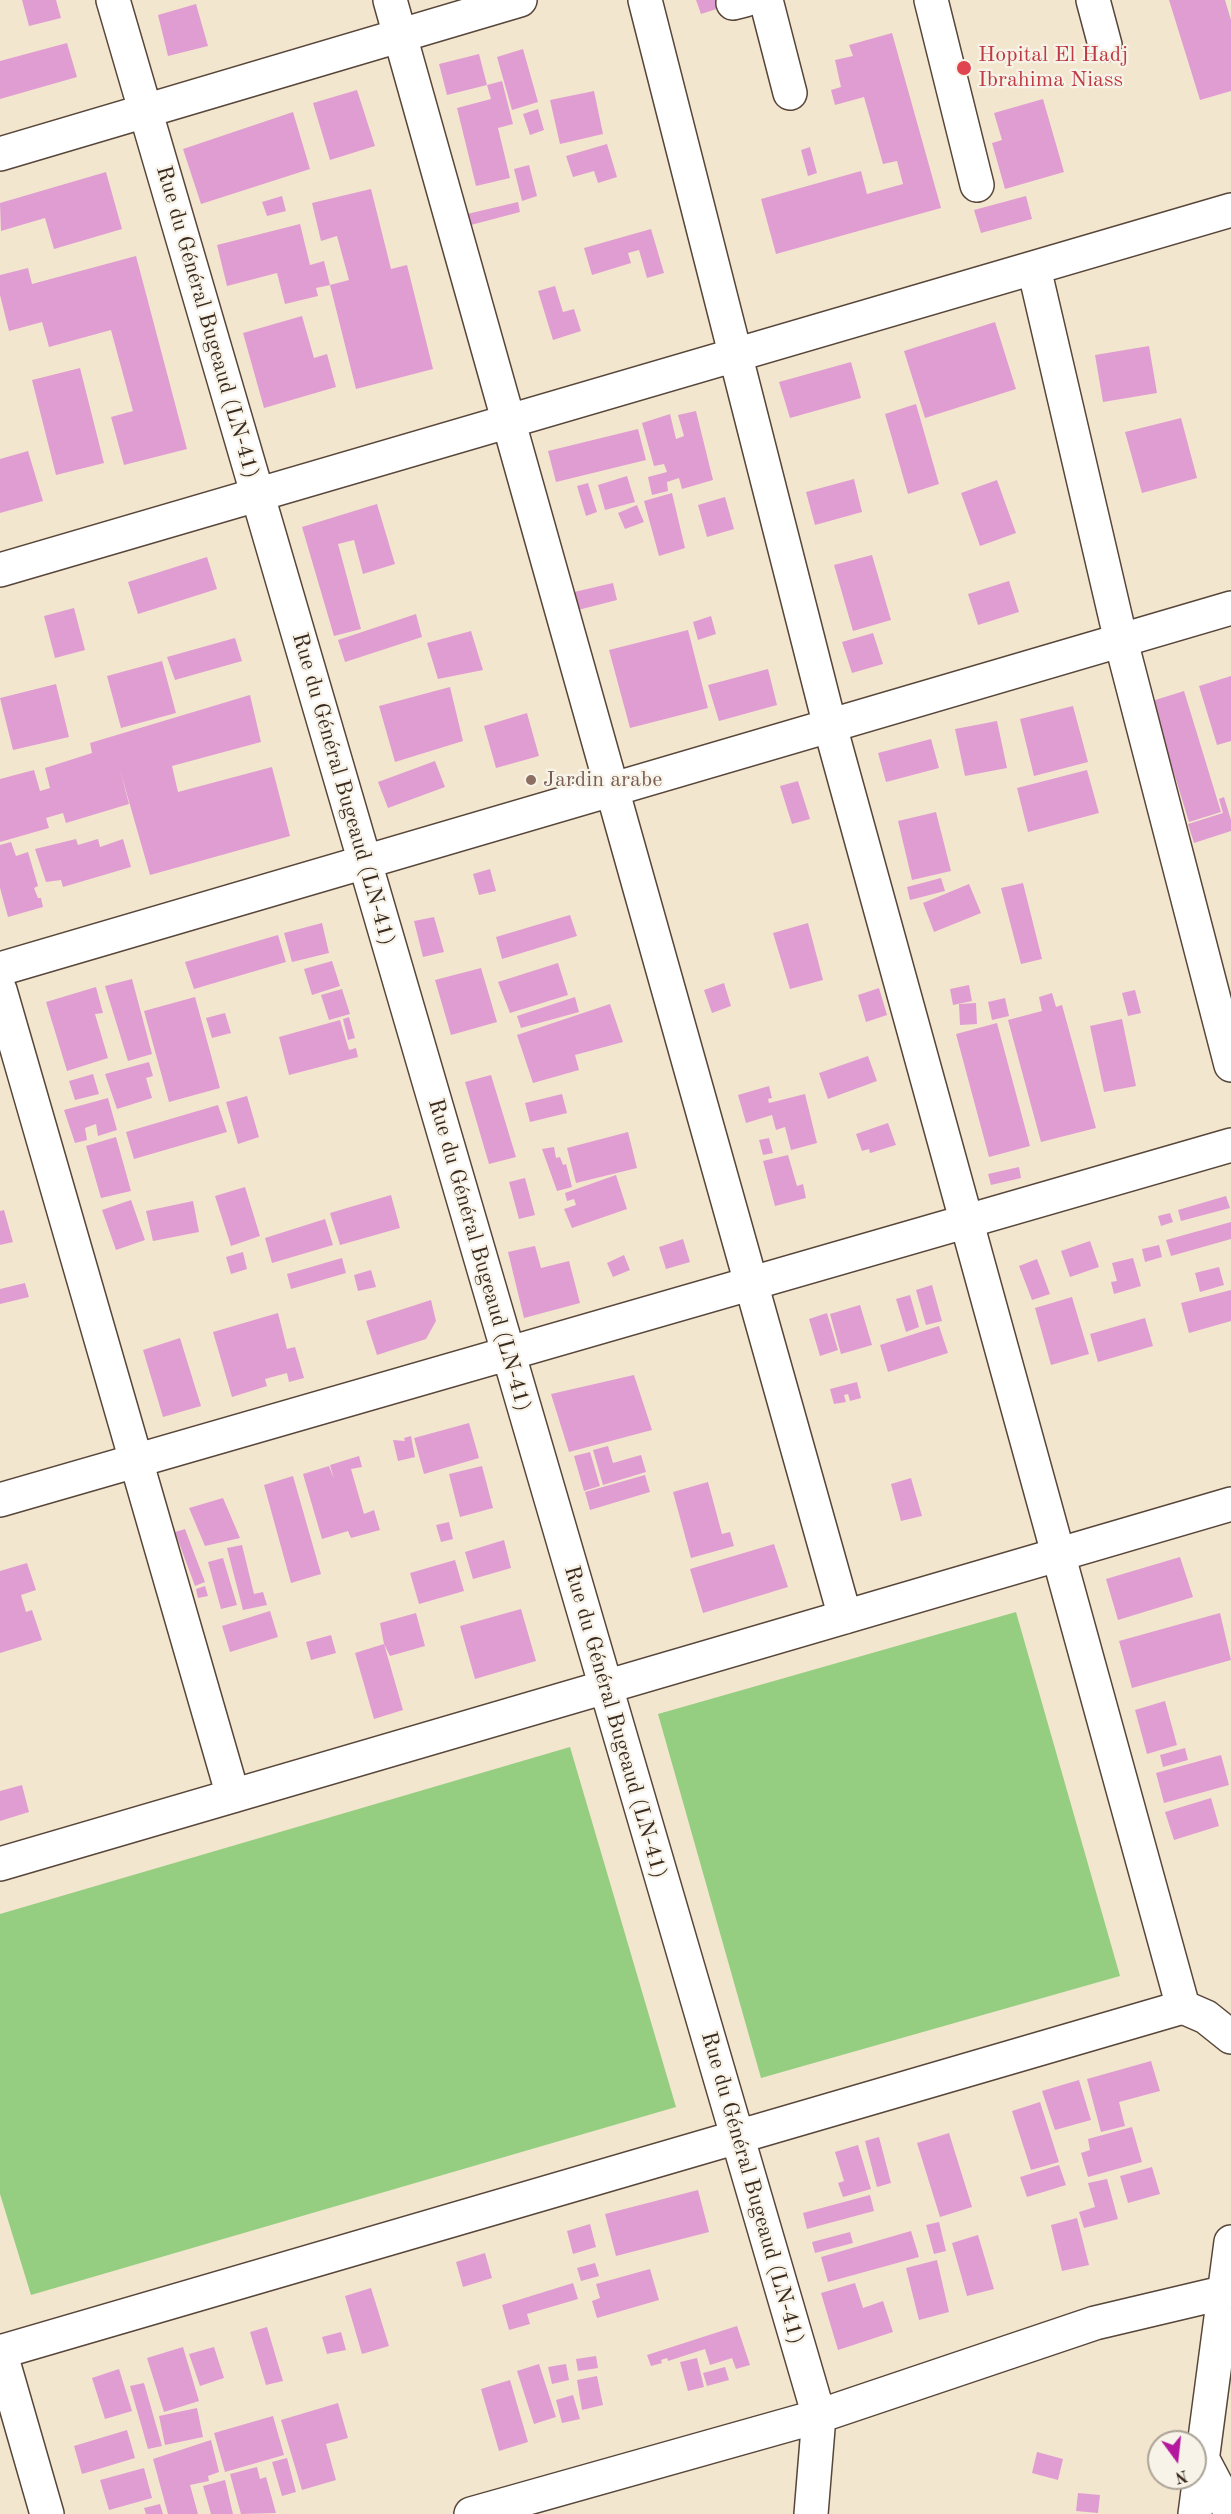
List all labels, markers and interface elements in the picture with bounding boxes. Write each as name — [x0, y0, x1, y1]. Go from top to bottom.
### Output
place label: Hopital El Hadj Ibrahima Niass — [978, 42, 1128, 94]
marker: Hopital El Hadj Ibrahima Niass — [955, 59, 973, 77]
street label: Rue du Général Bugeaud (LN-41) — [150, 163, 264, 481]
street label: Rue du Général Bugeaud (LN-41) — [286, 630, 400, 948]
place label: Jardin arabe — [543, 767, 662, 793]
marker: Jardin arabe — [524, 773, 538, 787]
street label: Rue du Général Bugeaud (LN-41) — [422, 1096, 536, 1414]
street label: Rue du Général Bugeaud (LN-41) — [558, 1563, 672, 1881]
street label: Rue du Général Bugeaud (LN-41) — [695, 2029, 809, 2347]
north arrow — [1147, 2430, 1207, 2490]
text: N — [1173, 2466, 1189, 2485]

